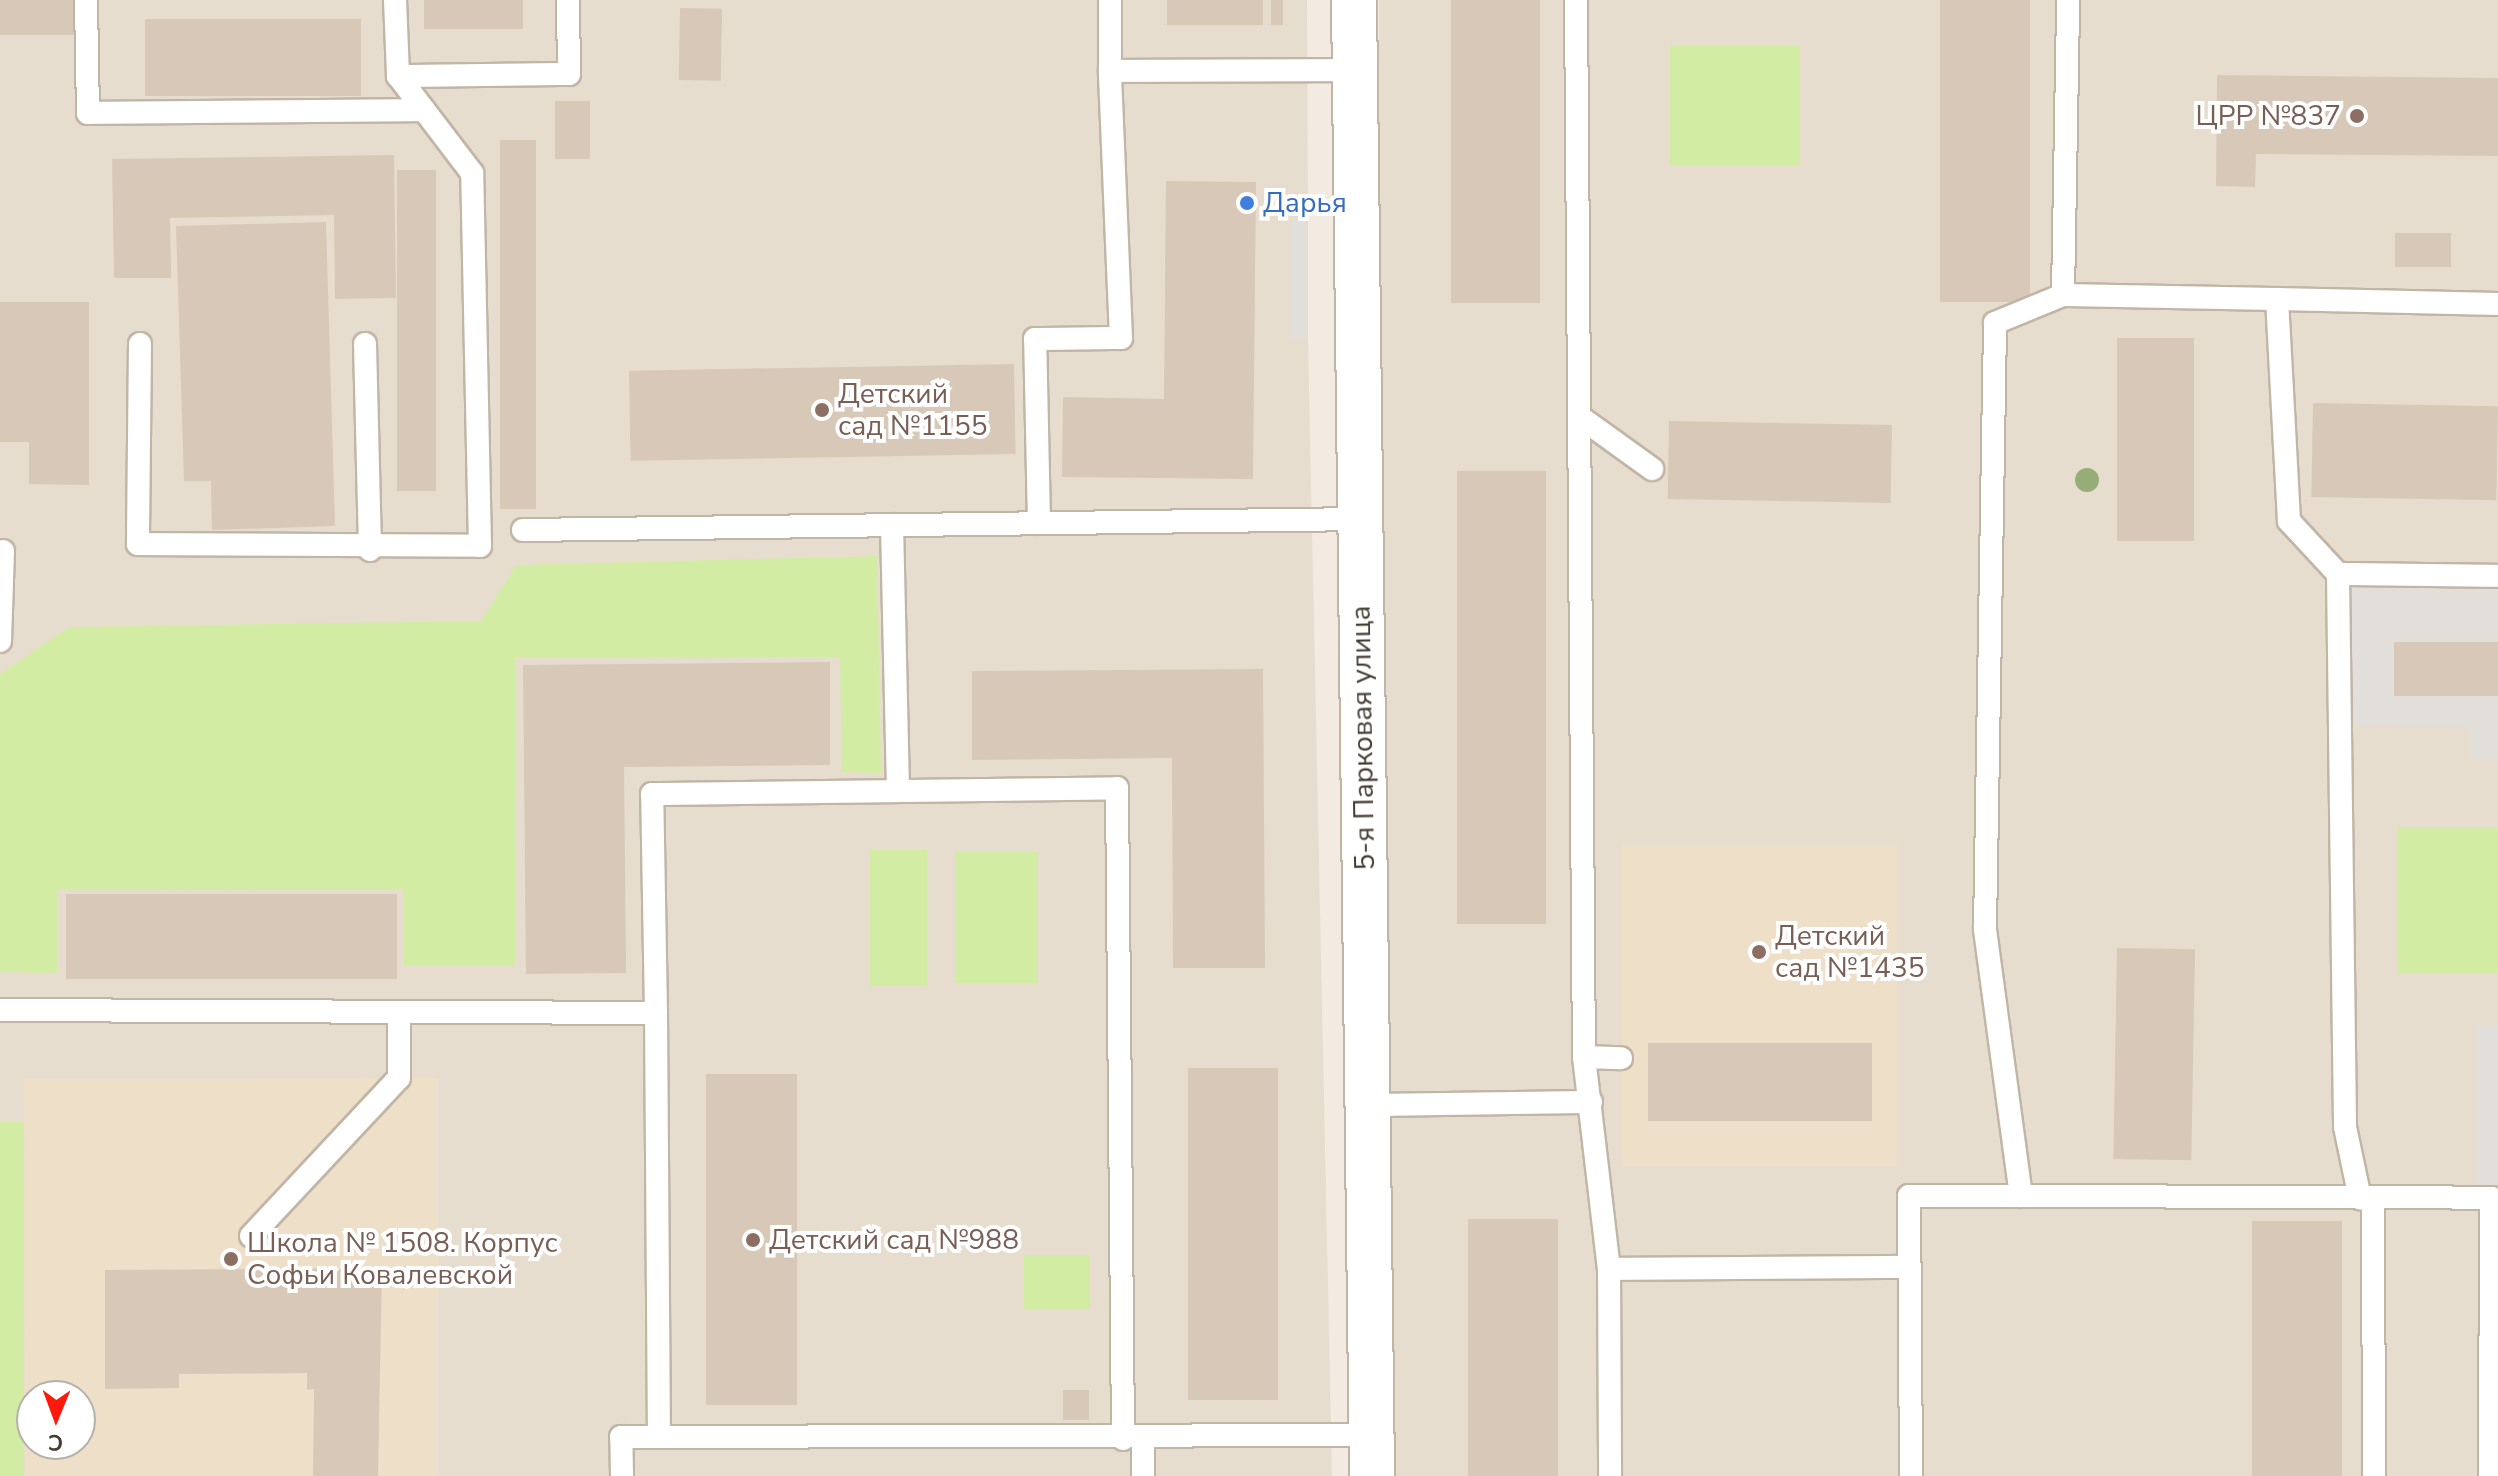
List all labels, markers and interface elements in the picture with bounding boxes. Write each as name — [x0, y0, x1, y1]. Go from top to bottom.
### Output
place label: ЦРР №837 — [2196, 99, 2341, 133]
marker: ЦРР №837 — [2348, 107, 2366, 125]
place label: Дарья — [1263, 186, 1347, 220]
marker: Дарья — [1238, 194, 1256, 212]
place label: Детский сад №1155 — [838, 377, 988, 443]
marker: Детский сад №1155 — [813, 401, 831, 419]
street label: 5-я Парковая улица — [1344, 605, 1382, 871]
place label: Детский сад №1435 — [1775, 919, 1925, 985]
marker: Детский сад №1435 — [1750, 943, 1768, 961]
place label: Детский сад №988 — [769, 1223, 1019, 1257]
place label: Школа № 1508. Корпус Софьи Ковалевской — [247, 1226, 558, 1292]
marker: Детский сад №988 — [744, 1231, 762, 1249]
marker: Школа № 1508. Корпус Софьи Ковалевской — [222, 1250, 240, 1268]
north arrow — [16, 1380, 96, 1460]
text: С — [48, 1427, 63, 1457]

